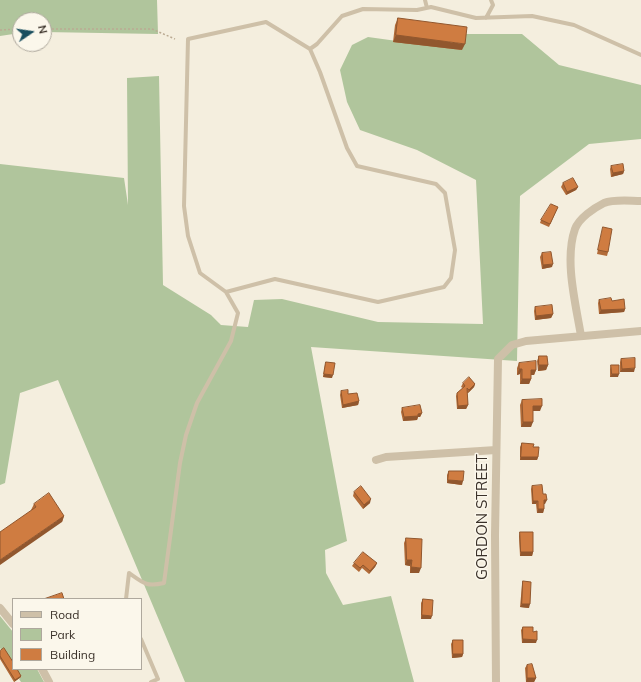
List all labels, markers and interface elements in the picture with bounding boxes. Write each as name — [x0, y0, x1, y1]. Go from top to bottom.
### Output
north arrow — [12, 12, 52, 52]
text: N — [35, 24, 50, 35]
street label: GORDON STREET — [473, 454, 491, 580]
legend — [12, 598, 142, 670]
text: Road — [50, 607, 79, 622]
text: Park — [50, 627, 75, 642]
text: Building — [50, 647, 95, 662]

